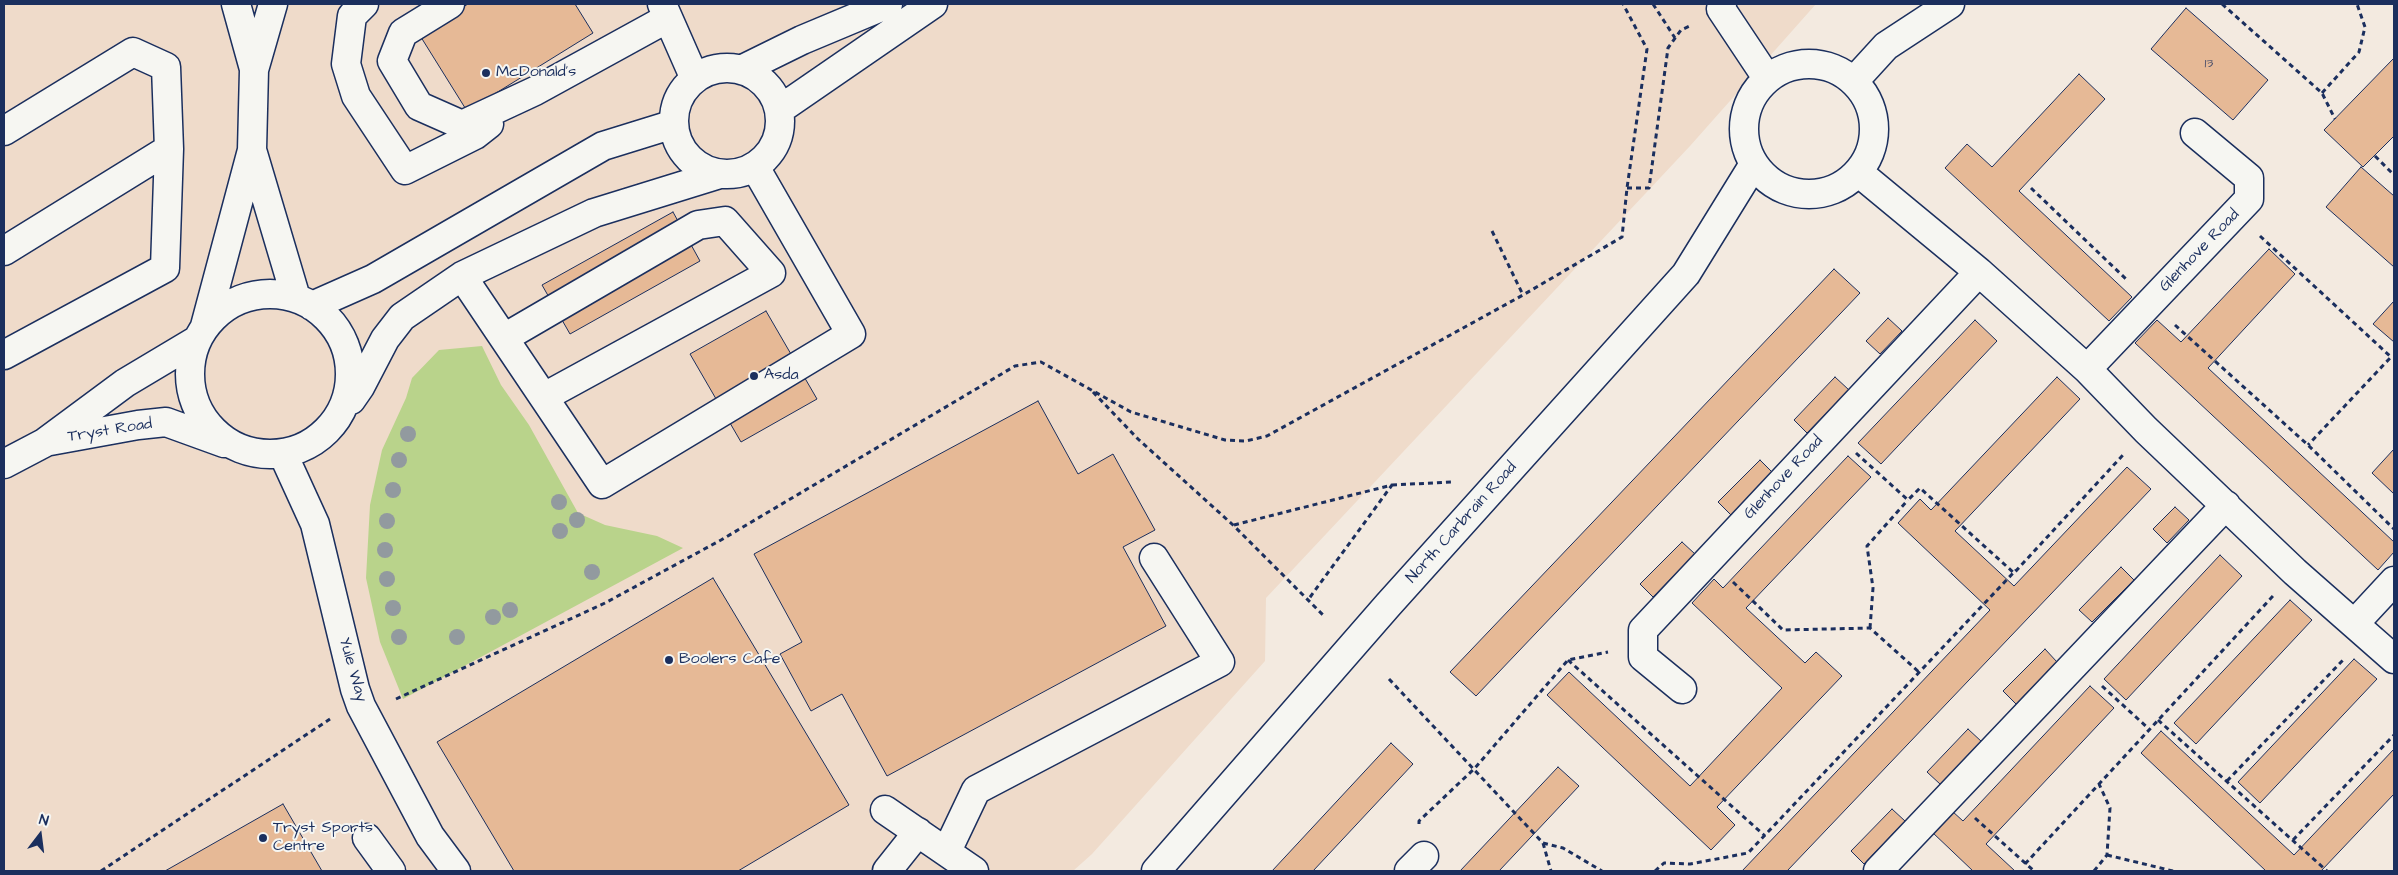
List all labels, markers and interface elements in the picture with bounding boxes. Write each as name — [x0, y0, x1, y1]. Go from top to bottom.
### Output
house number: 13 — [2205, 56, 2213, 72]
place label: McDonald's — [496, 63, 576, 83]
marker: McDonald's — [480, 67, 492, 79]
street label: Glenhove Road — [2156, 206, 2244, 296]
place label: Asda — [764, 366, 799, 386]
marker: Asda — [748, 370, 760, 382]
street label: Tryst Road — [66, 415, 154, 447]
street label: Glenhove Road — [1740, 432, 1828, 524]
street label: North Carbrain Road — [1403, 458, 1521, 588]
street label: Yule Way — [334, 636, 370, 704]
place label: Boolers Cafe — [679, 650, 780, 670]
marker: Boolers Cafe — [663, 654, 675, 666]
north arrow — [15, 810, 65, 860]
text: N — [37, 810, 51, 831]
place label: Tryst Sports Centre — [273, 819, 373, 857]
marker: Tryst Sports Centre — [257, 832, 269, 844]

